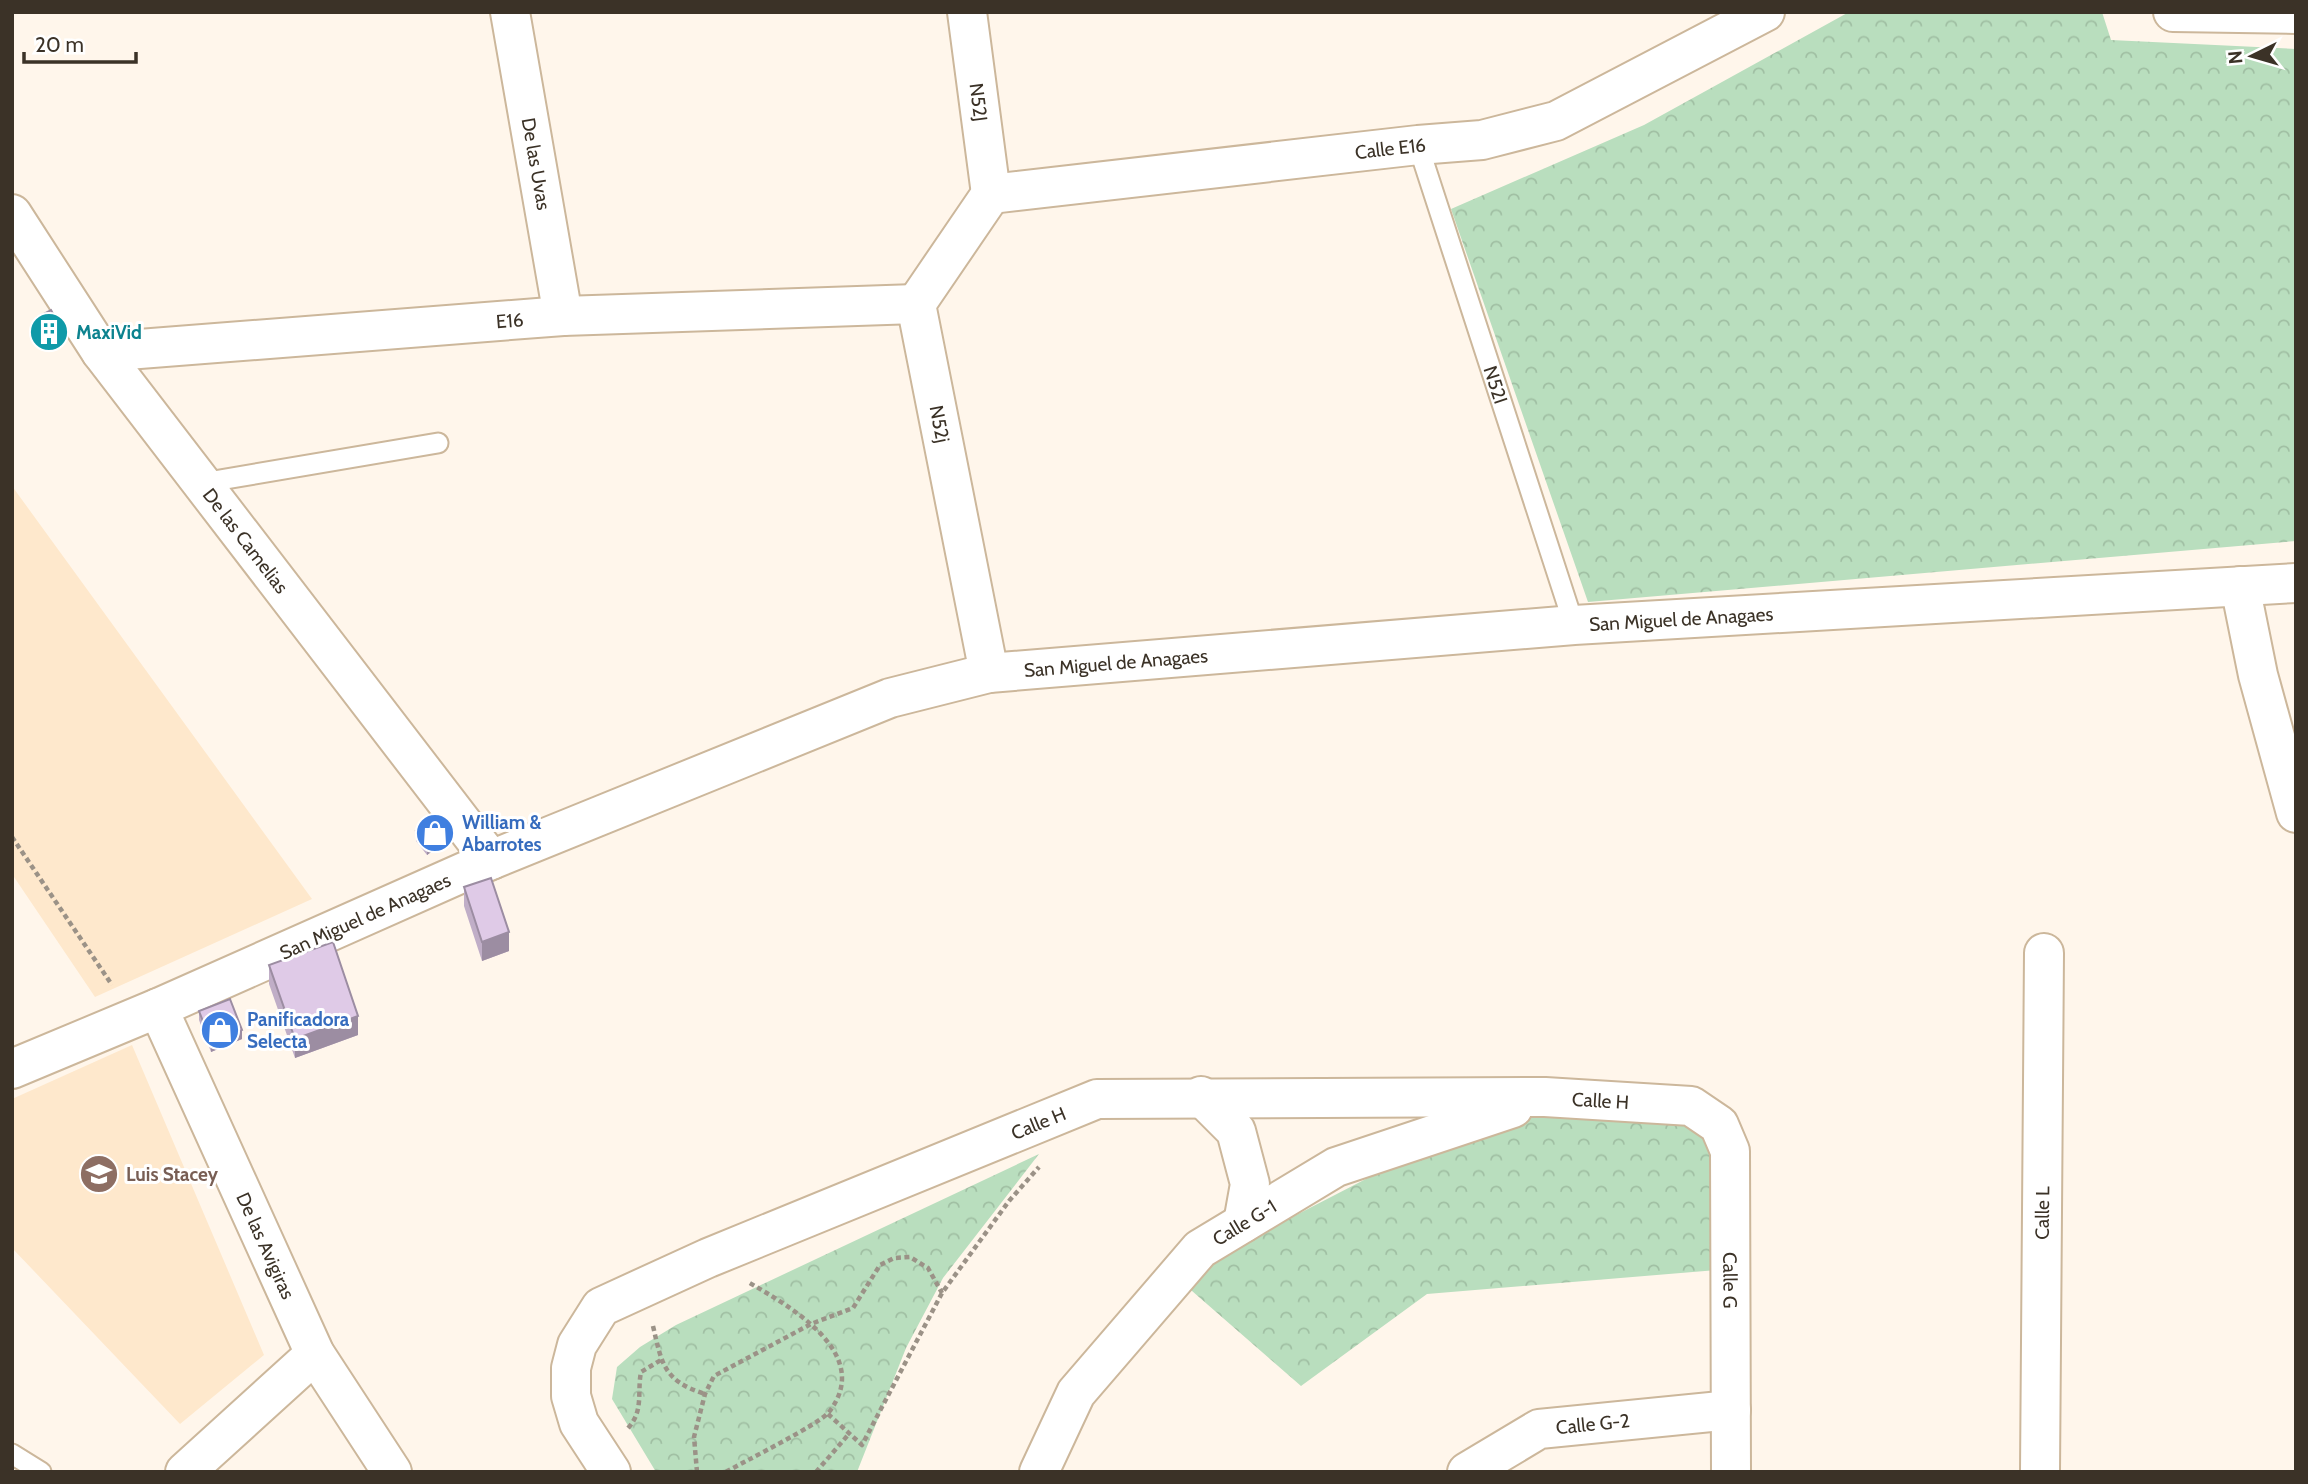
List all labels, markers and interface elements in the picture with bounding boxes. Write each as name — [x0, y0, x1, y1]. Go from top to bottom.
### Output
scale bar — [24, 21, 136, 65]
north arrow — [2217, 21, 2287, 91]
text: 20 m — [35, 32, 84, 57]
text: N — [2224, 50, 2248, 65]
street label: N52J — [964, 82, 992, 123]
street label: De las Uvas — [517, 116, 555, 212]
street label: Calle E16 — [1354, 133, 1427, 164]
street label: E16 — [495, 308, 524, 333]
building icon: MaxiVid — [28, 311, 70, 353]
place label: MaxiVid — [76, 321, 142, 344]
street label: N52I — [1479, 363, 1512, 407]
street label: N52j — [925, 403, 954, 445]
street label: De las Camelias — [198, 484, 293, 598]
street label: San Miguel de Anagaes — [1588, 602, 1774, 636]
street label: San Miguel de Anagaes — [1023, 644, 1209, 682]
place label: William & Abarrotes — [462, 811, 542, 856]
shop icon: William & Abarrotes — [414, 812, 456, 854]
street label: San Miguel de Anagaes — [276, 868, 454, 964]
place label: Panificadora Selecta — [247, 1008, 350, 1053]
shop icon: Panificadora Selecta — [199, 1009, 241, 1051]
street label: Calle H — [1571, 1088, 1630, 1114]
street label: Calle H — [1008, 1102, 1069, 1145]
school or university icon: Luis Stacey — [78, 1153, 120, 1195]
place label: Luis Stacey — [126, 1163, 219, 1186]
street label: Calle L — [2031, 1186, 2054, 1240]
street label: De las Avigiras — [231, 1189, 300, 1303]
street label: Calle G-1 — [1208, 1195, 1281, 1251]
street label: Calle G — [1718, 1252, 1741, 1309]
street label: Calle G-2 — [1555, 1409, 1631, 1439]

